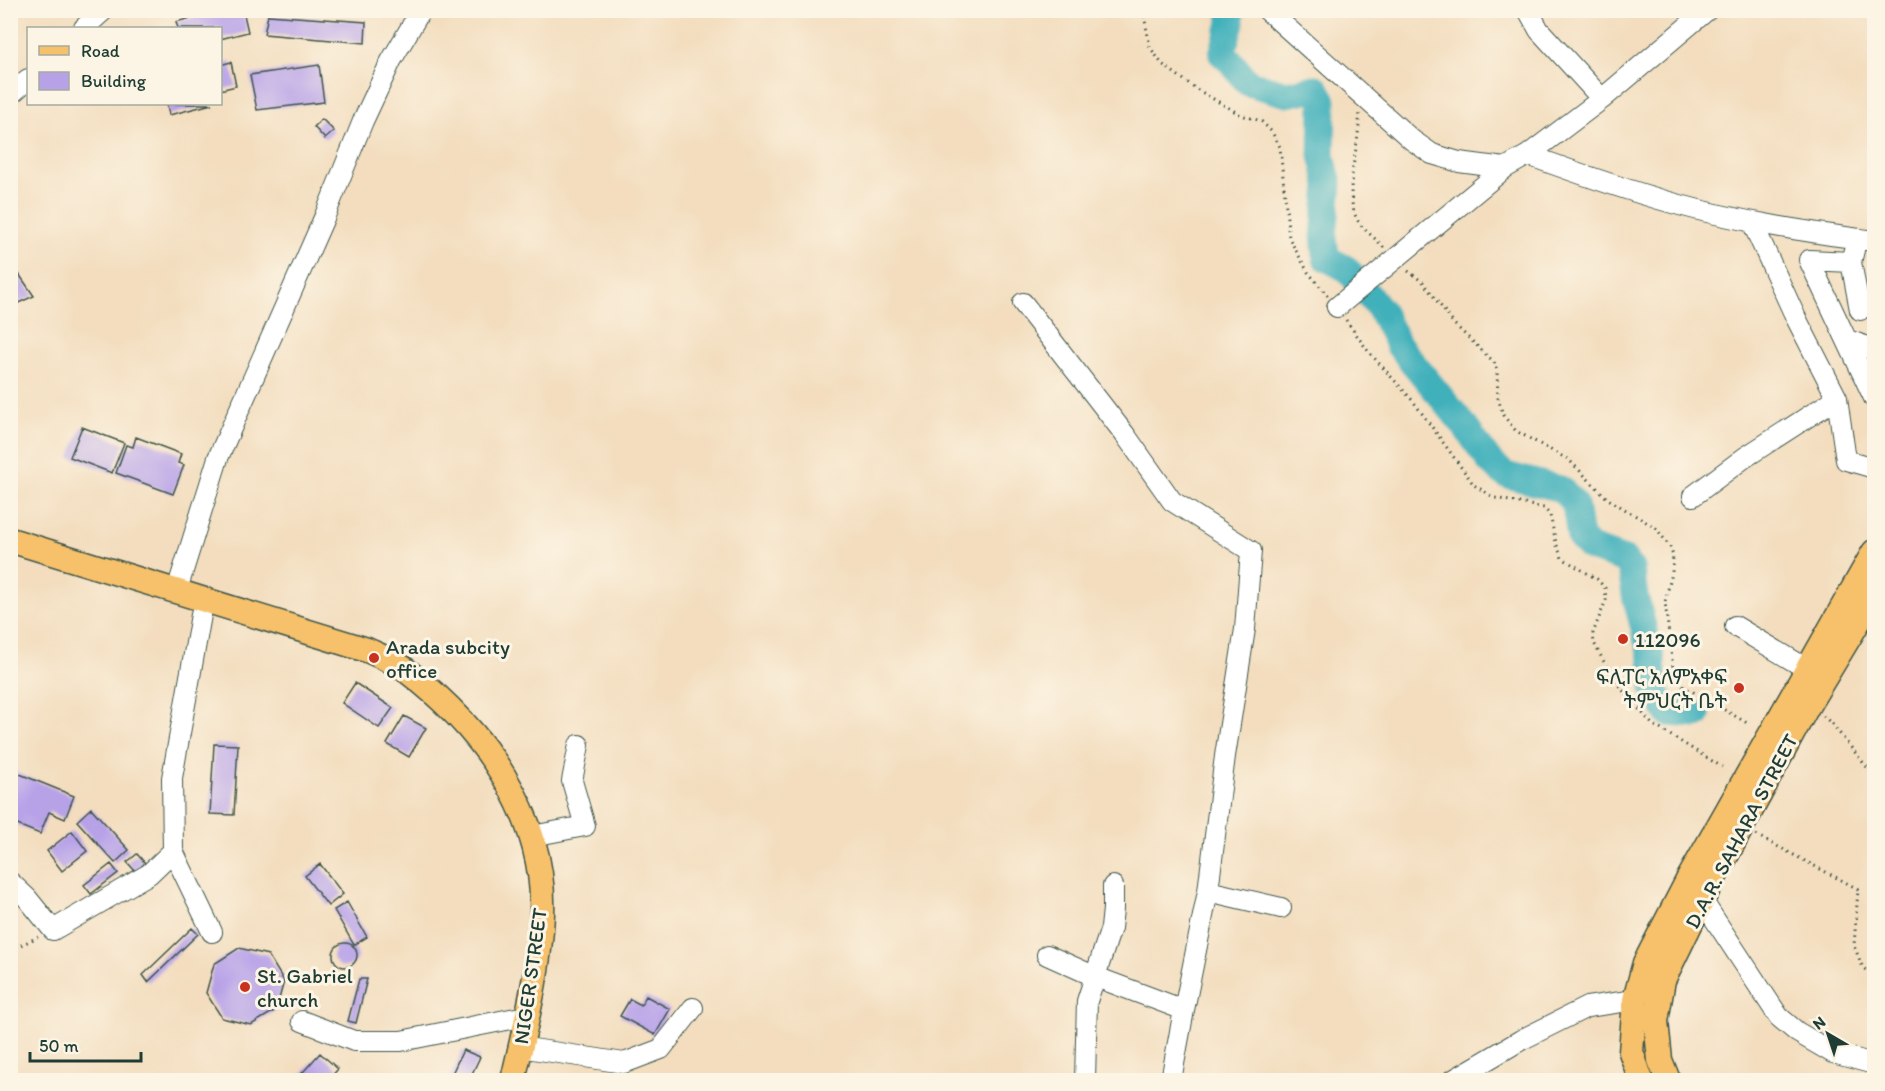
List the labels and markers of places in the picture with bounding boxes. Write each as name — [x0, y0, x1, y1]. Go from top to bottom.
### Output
place label: 112096 — [1635, 627, 1701, 652]
marker: 112096 — [1616, 632, 1630, 646]
place label: Arada subcity office — [386, 634, 510, 683]
marker: Arada subcity office — [367, 651, 381, 665]
place label: ፍሊፐር አለምአቀፍ ትምህርት ቤት — [1596, 664, 1727, 713]
marker: ፍሊፐር አለምአቀፍ ትምህርት ቤት — [1732, 681, 1746, 695]
place label: St. Gabriel church — [257, 963, 353, 1012]
marker: St. Gabriel church — [238, 980, 252, 994]

